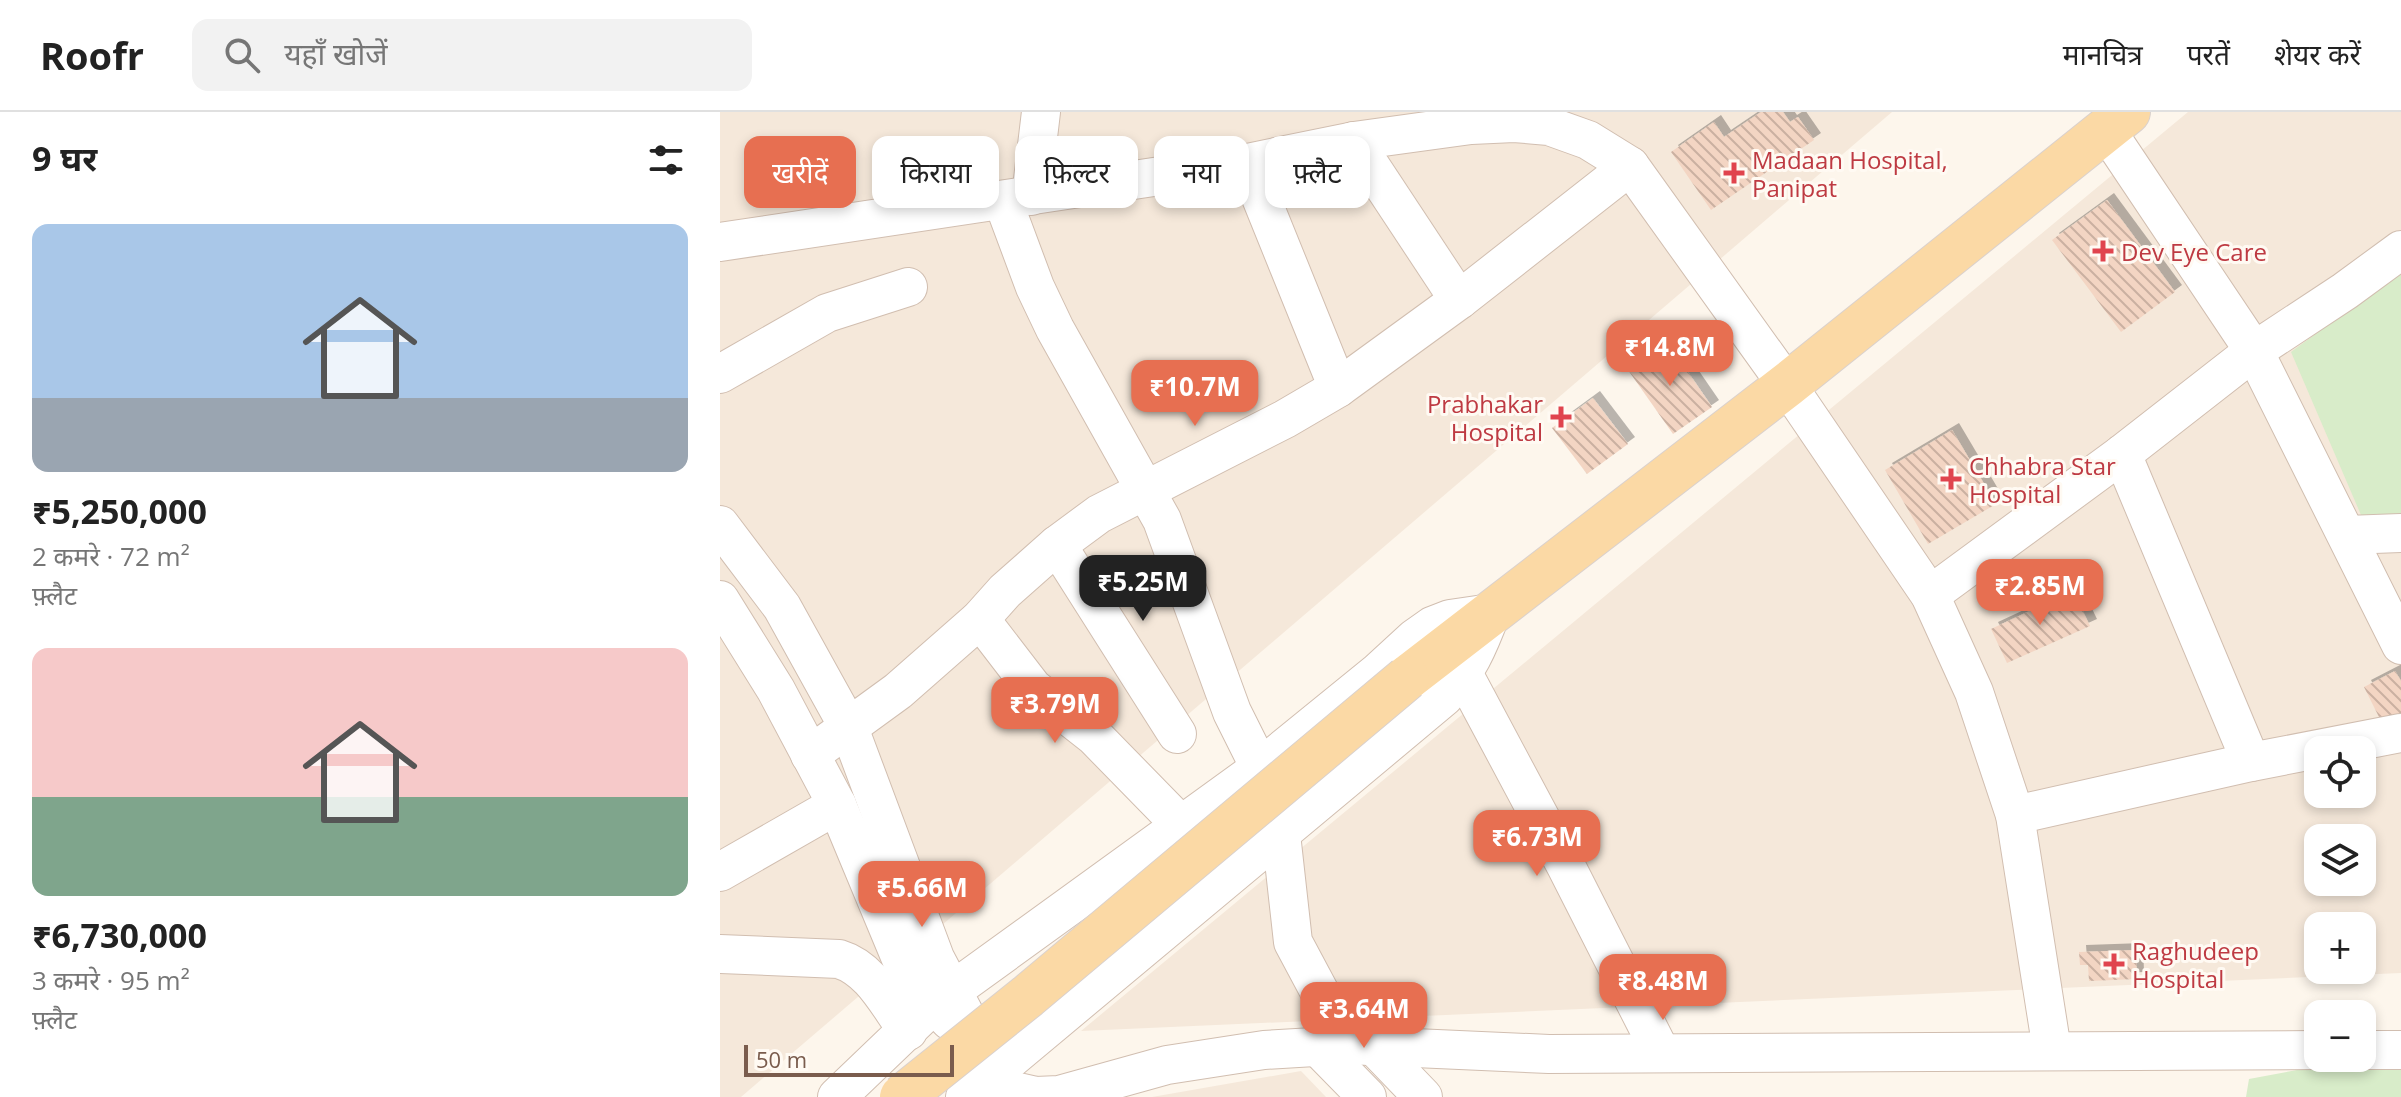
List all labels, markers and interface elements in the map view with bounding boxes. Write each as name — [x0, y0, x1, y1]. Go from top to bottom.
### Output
search box — [192, 19, 752, 91]
text: Roofr — [40, 29, 144, 81]
icon: search — [220, 33, 264, 77]
text: यहाँ खोजें — [284, 33, 388, 74]
text: मानचित्र — [2063, 35, 2143, 73]
text: परतें — [2187, 35, 2230, 73]
text: शेयर करें — [2274, 35, 2361, 73]
text: 9 घर — [32, 135, 97, 181]
chip: खरीदें — [744, 136, 856, 208]
chip: किराया — [872, 136, 999, 208]
chip: फ़िल्टर — [1015, 136, 1138, 208]
chip: नया — [1154, 136, 1249, 208]
chip: फ़्लैट — [1265, 136, 1370, 208]
icon: filters — [644, 138, 688, 182]
place label: Madaan Hospital, Panipat — [1752, 143, 1948, 204]
marker: Madaan Hospital, Panipat — [1723, 162, 1745, 184]
place label: Dev Eye Care — [2121, 235, 2267, 268]
marker: Dev Eye Care — [2092, 240, 2114, 262]
icon: home — [288, 276, 432, 420]
pin: ₹14.8M — [1605, 320, 1735, 388]
text: ₹14.8M — [1624, 328, 1716, 364]
pin: ₹10.7M — [1130, 360, 1260, 428]
text: ₹10.7M — [1149, 368, 1241, 404]
place label: Prabhakar Hospital — [1427, 387, 1543, 448]
marker: Prabhakar Hospital — [1550, 406, 1572, 428]
place label: Chhabra Star Hospital — [1969, 449, 2116, 510]
marker: Chhabra Star Hospital — [1940, 468, 1962, 490]
text: ₹5,250,000 — [32, 488, 207, 534]
text: 2 कमरे · 72 m² — [32, 538, 190, 574]
pin: ₹5.25M — [1078, 555, 1208, 623]
pin: ₹2.85M — [1975, 559, 2105, 627]
text: ₹5.25M — [1097, 563, 1189, 599]
text: ₹2.85M — [1994, 567, 2086, 603]
text: फ़्लैट — [32, 577, 77, 613]
pin: ₹3.79M — [990, 677, 1120, 745]
text: ₹3.79M — [1009, 685, 1101, 721]
icon: home — [288, 700, 432, 844]
map controls — [2304, 736, 2376, 1072]
button: locate — [2304, 736, 2376, 808]
pin: ₹6.73M — [1472, 810, 1602, 878]
text: ₹6.73M — [1491, 818, 1583, 854]
button: layers — [2304, 824, 2376, 896]
pin: ₹5.66M — [857, 861, 987, 929]
text: ₹5.66M — [876, 869, 968, 905]
text: ₹6,730,000 — [32, 912, 207, 958]
button: + — [2304, 912, 2376, 984]
place label: Raghudeep Hospital — [2132, 934, 2259, 995]
marker: Raghudeep Hospital — [2103, 953, 2125, 975]
pin: ₹8.48M — [1598, 954, 1728, 1022]
text: 3 कमरे · 95 m² — [32, 962, 190, 998]
text: ₹8.48M — [1617, 962, 1709, 998]
pin: ₹3.64M — [1299, 982, 1429, 1050]
text: ₹3.64M — [1318, 990, 1410, 1026]
button: − — [2304, 1000, 2376, 1072]
text: फ़्लैट — [32, 1001, 77, 1037]
scale bar — [744, 1041, 954, 1077]
text: 50 m — [756, 1044, 807, 1074]

